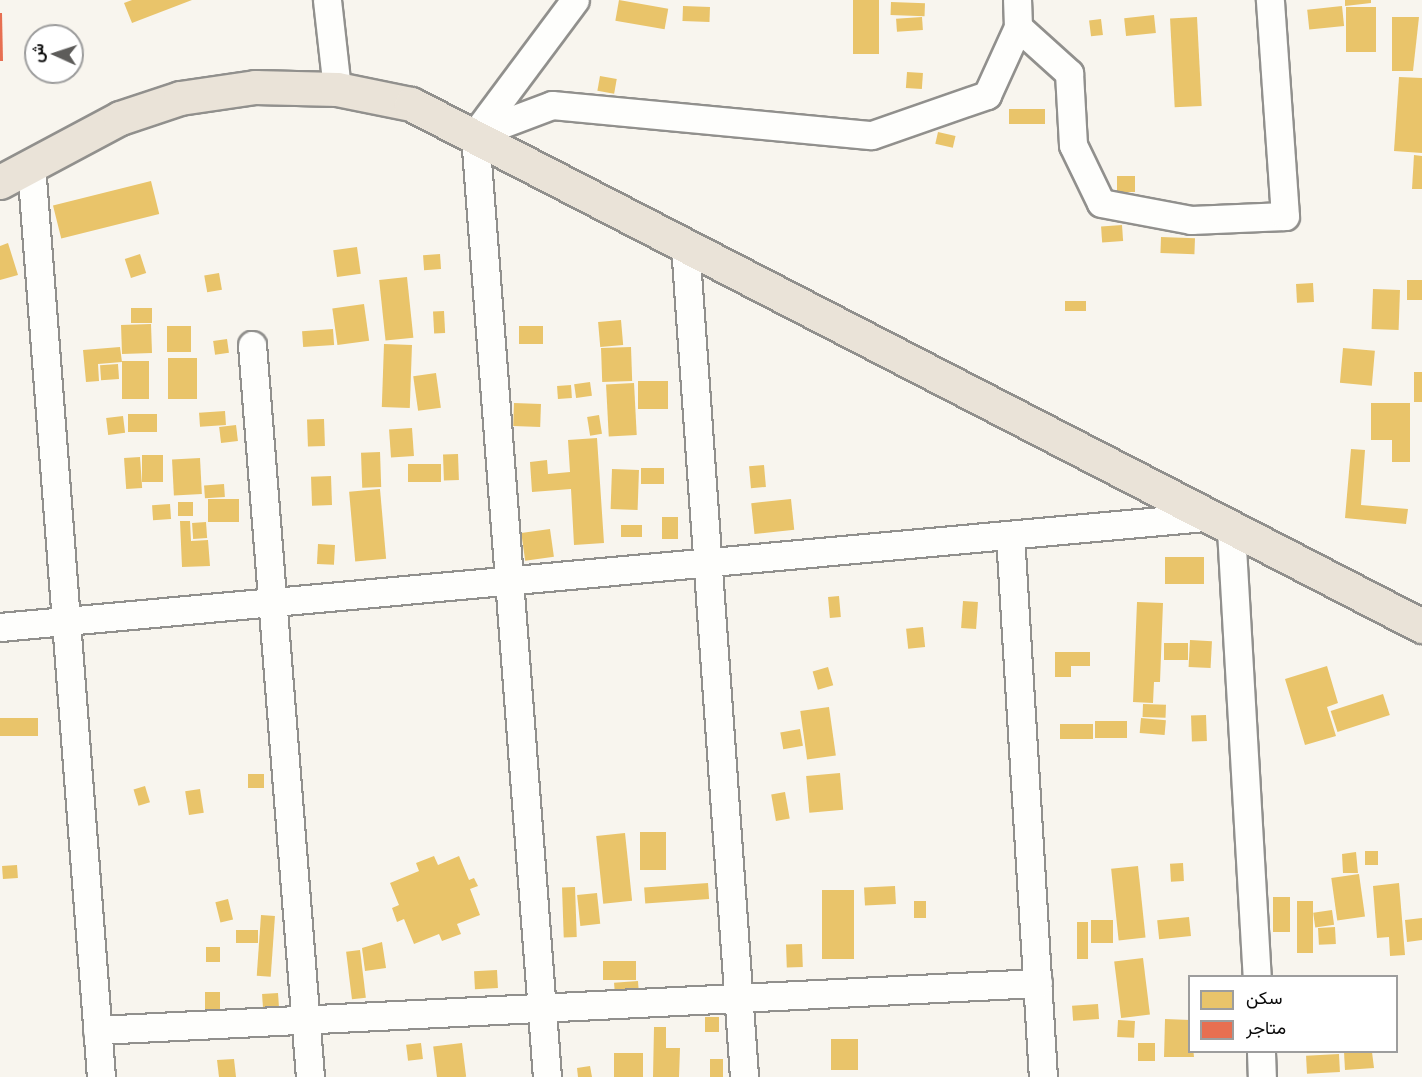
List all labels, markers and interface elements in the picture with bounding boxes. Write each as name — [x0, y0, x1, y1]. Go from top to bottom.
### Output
north arrow — [24, 24, 84, 84]
text: ش — [29, 43, 47, 63]
legend — [1188, 975, 1398, 1053]
text: سكن — [1246, 988, 1282, 1008]
text: متاجر — [1246, 1018, 1286, 1038]

